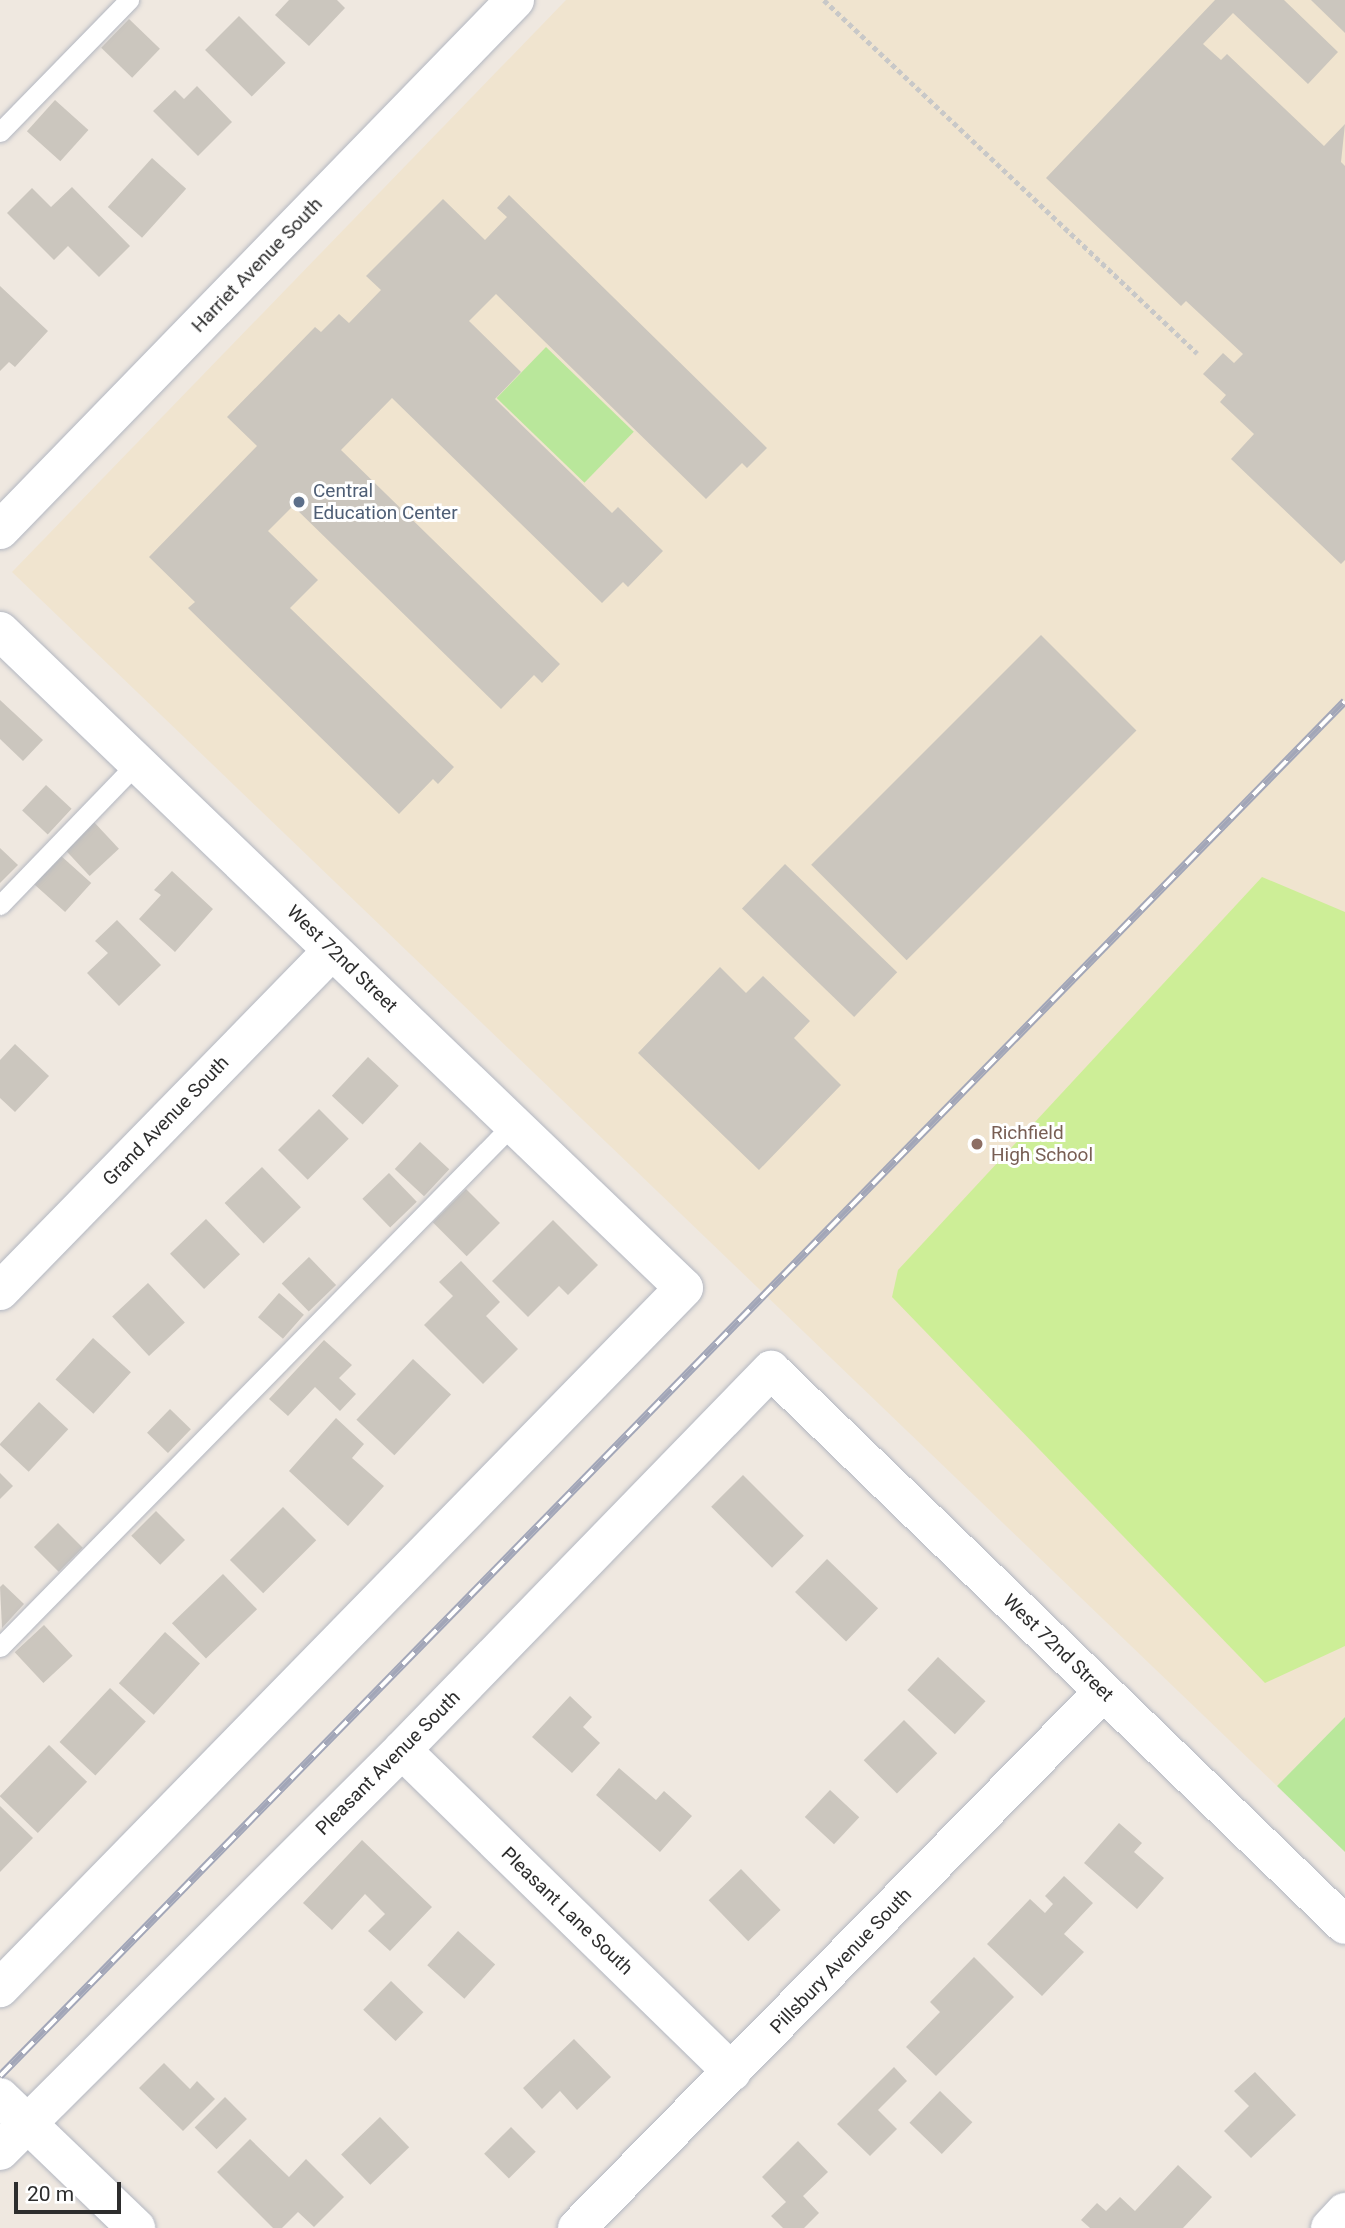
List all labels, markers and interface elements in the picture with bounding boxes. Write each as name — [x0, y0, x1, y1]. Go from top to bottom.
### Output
street label: Harriet Avenue South — [187, 193, 327, 337]
place label: Central Education Center — [313, 480, 458, 524]
marker: Central Education Center — [291, 494, 307, 510]
street label: West 72nd Street — [282, 901, 402, 1017]
street label: Grand Avenue South — [98, 1051, 234, 1191]
place label: Richfield High School — [991, 1122, 1093, 1166]
marker: Richfield High School — [969, 1136, 985, 1152]
street label: West 72nd Street — [998, 1590, 1118, 1706]
street label: Pleasant Avenue South — [311, 1686, 465, 1840]
street label: Pleasant Lane South — [497, 1842, 637, 1980]
street label: Pillsbury Avenue South — [766, 1884, 916, 2038]
scale bar — [18, 2168, 124, 2212]
text: 20 m — [27, 2182, 74, 2206]

